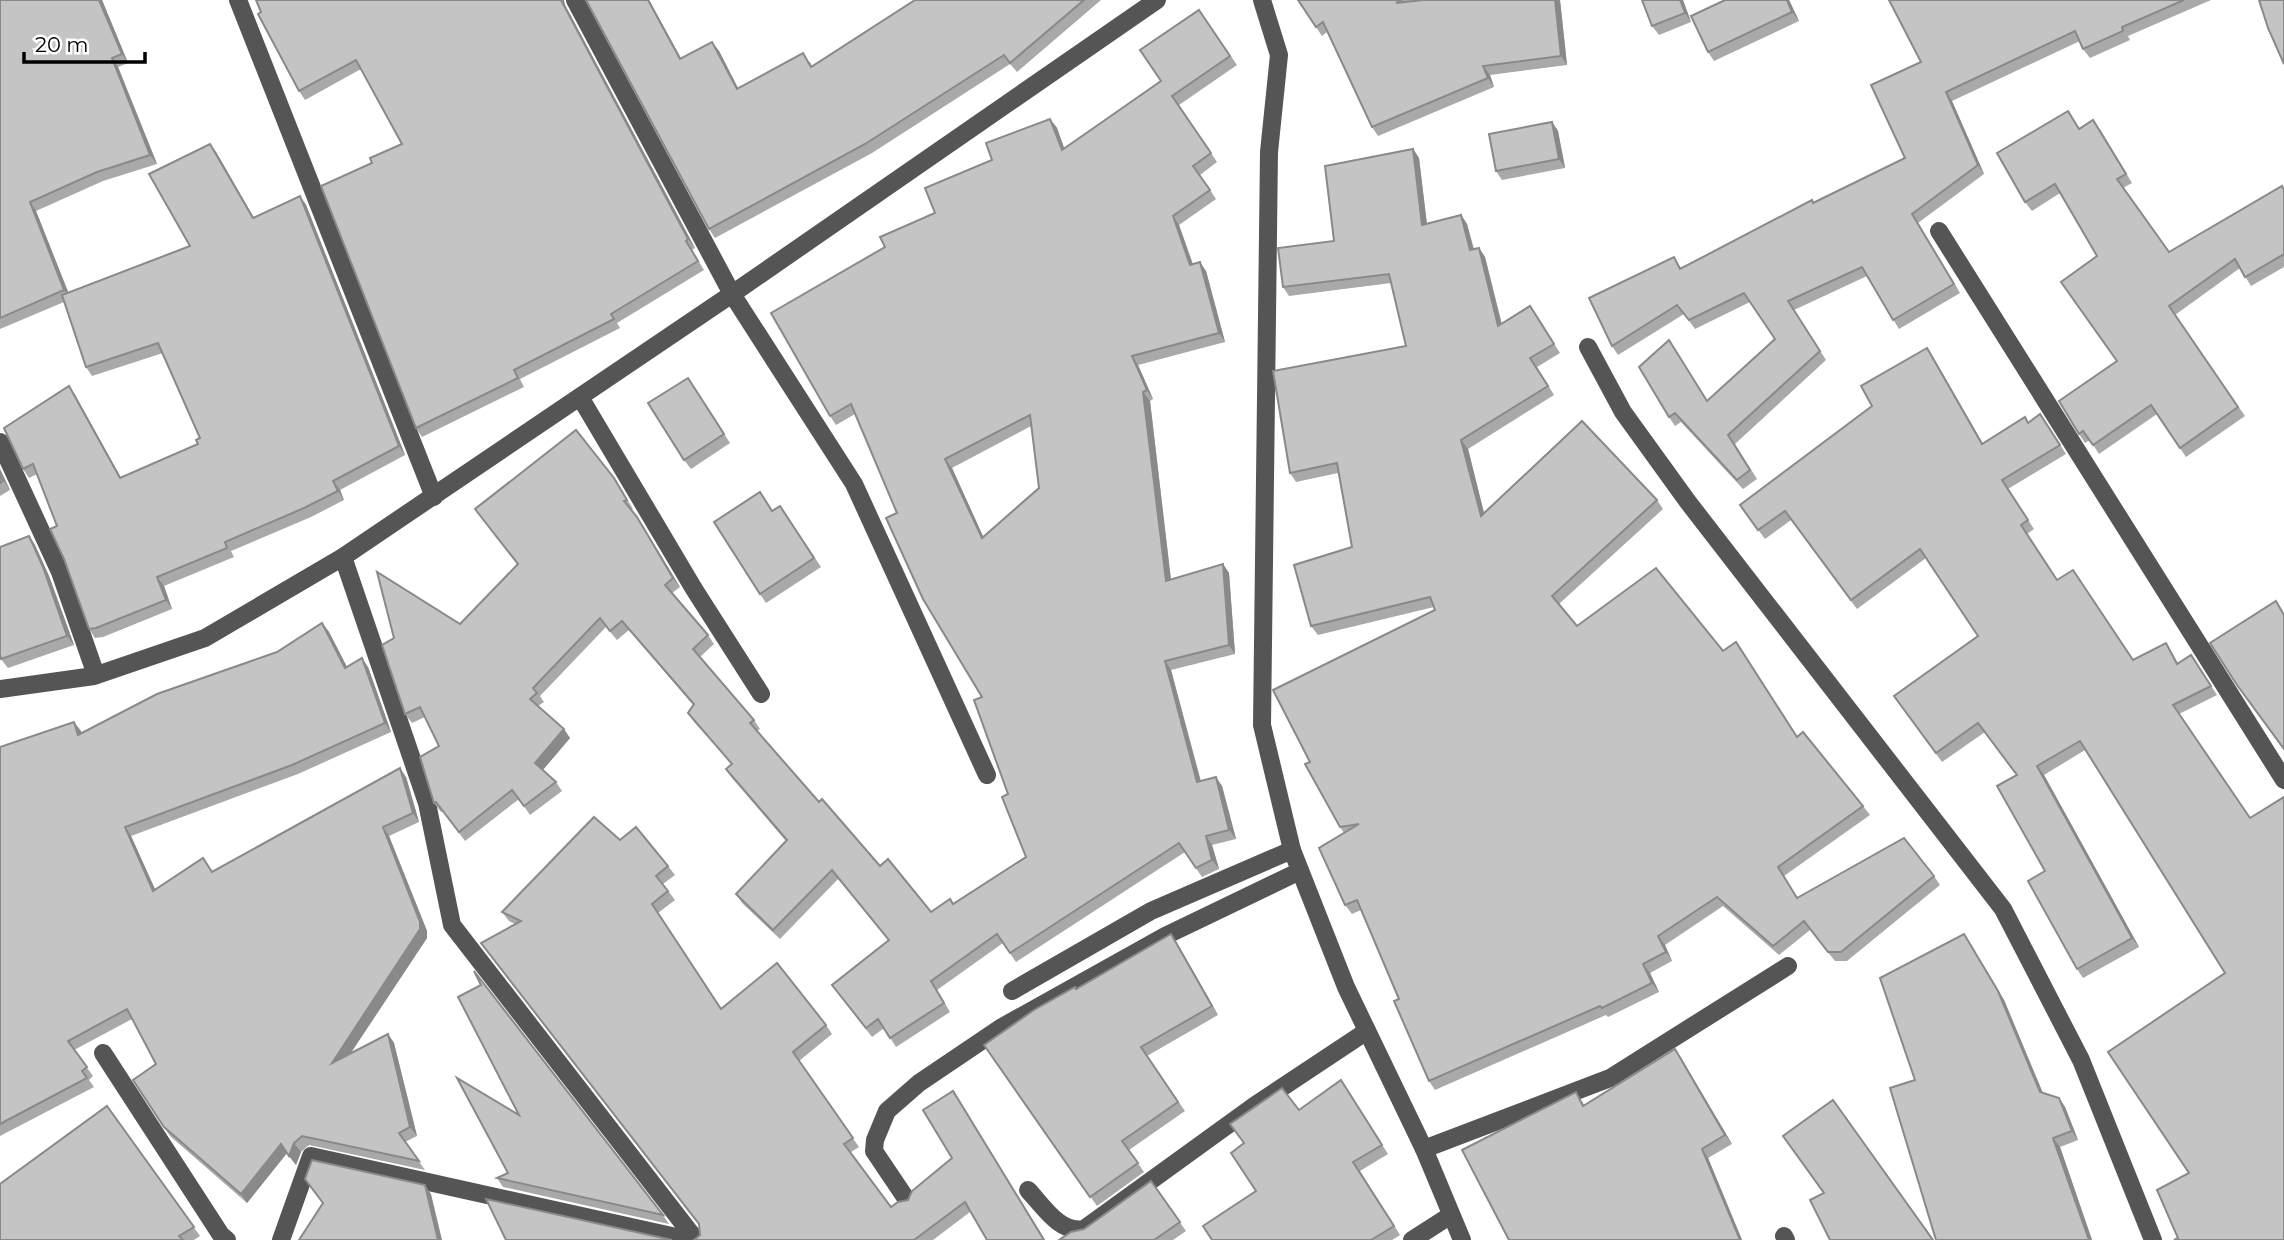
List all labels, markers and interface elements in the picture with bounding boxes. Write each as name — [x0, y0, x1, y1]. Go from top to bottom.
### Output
scale bar — [24, 21, 145, 65]
text: 20 m — [35, 32, 89, 57]

